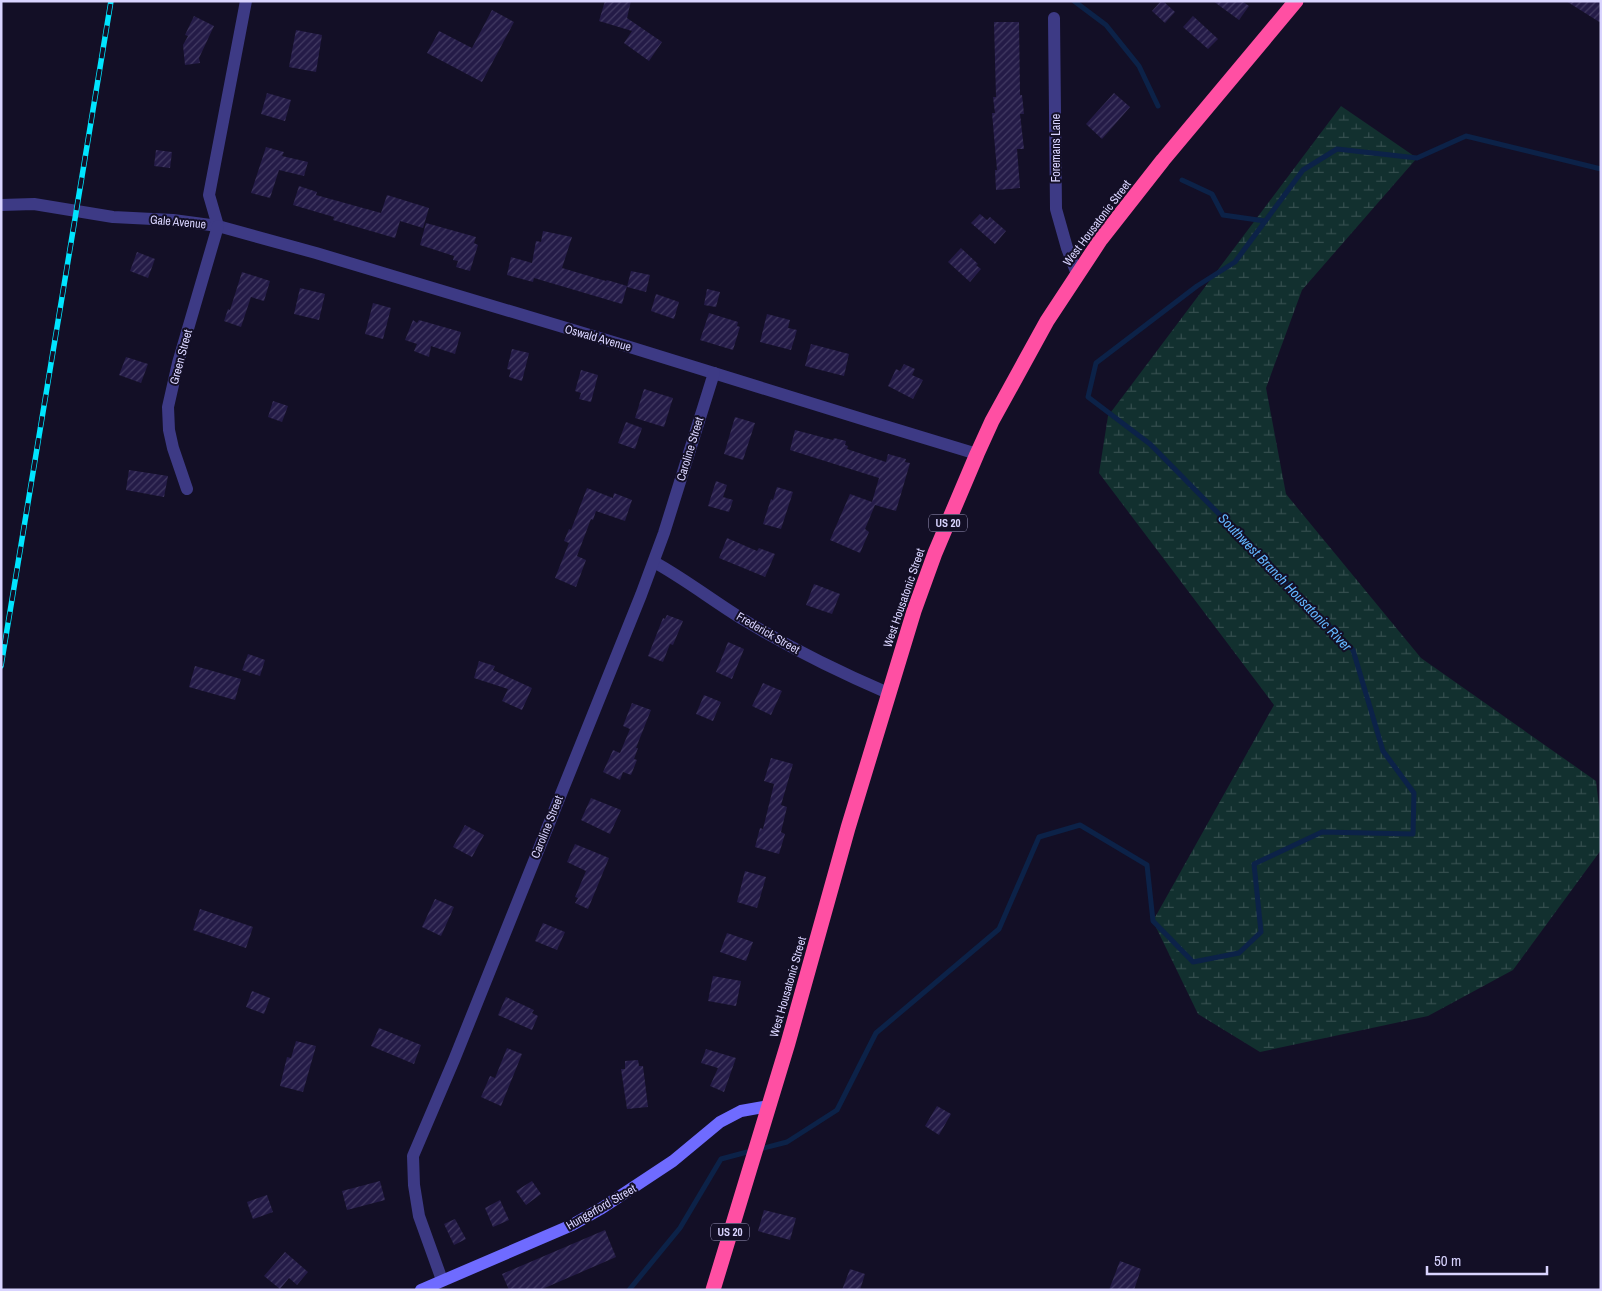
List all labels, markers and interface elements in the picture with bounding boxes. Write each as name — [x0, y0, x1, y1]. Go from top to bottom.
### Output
street label: Foremans Lane — [1048, 114, 1064, 182]
street label: West Housatonic Street — [1059, 177, 1135, 269]
street label: Gale Avenue — [149, 212, 207, 232]
street label: Oswald Avenue — [563, 321, 633, 355]
street label: Green Street — [166, 327, 196, 386]
street label: Caroline Street — [673, 415, 707, 483]
water label: Southwest Branch Housatonic River — [1214, 509, 1357, 656]
road number: US 20 — [929, 514, 967, 532]
street label: West Housatonic Street — [880, 546, 929, 650]
street label: Frederick Street — [733, 608, 803, 658]
street label: Caroline Street — [527, 793, 567, 861]
street label: West Housatonic Street — [766, 935, 810, 1039]
street label: Hungerford Street — [563, 1180, 639, 1233]
road number: US 20 — [711, 1224, 749, 1240]
scale bar — [1427, 1244, 1547, 1276]
text: 50 m — [1434, 1250, 1461, 1271]

